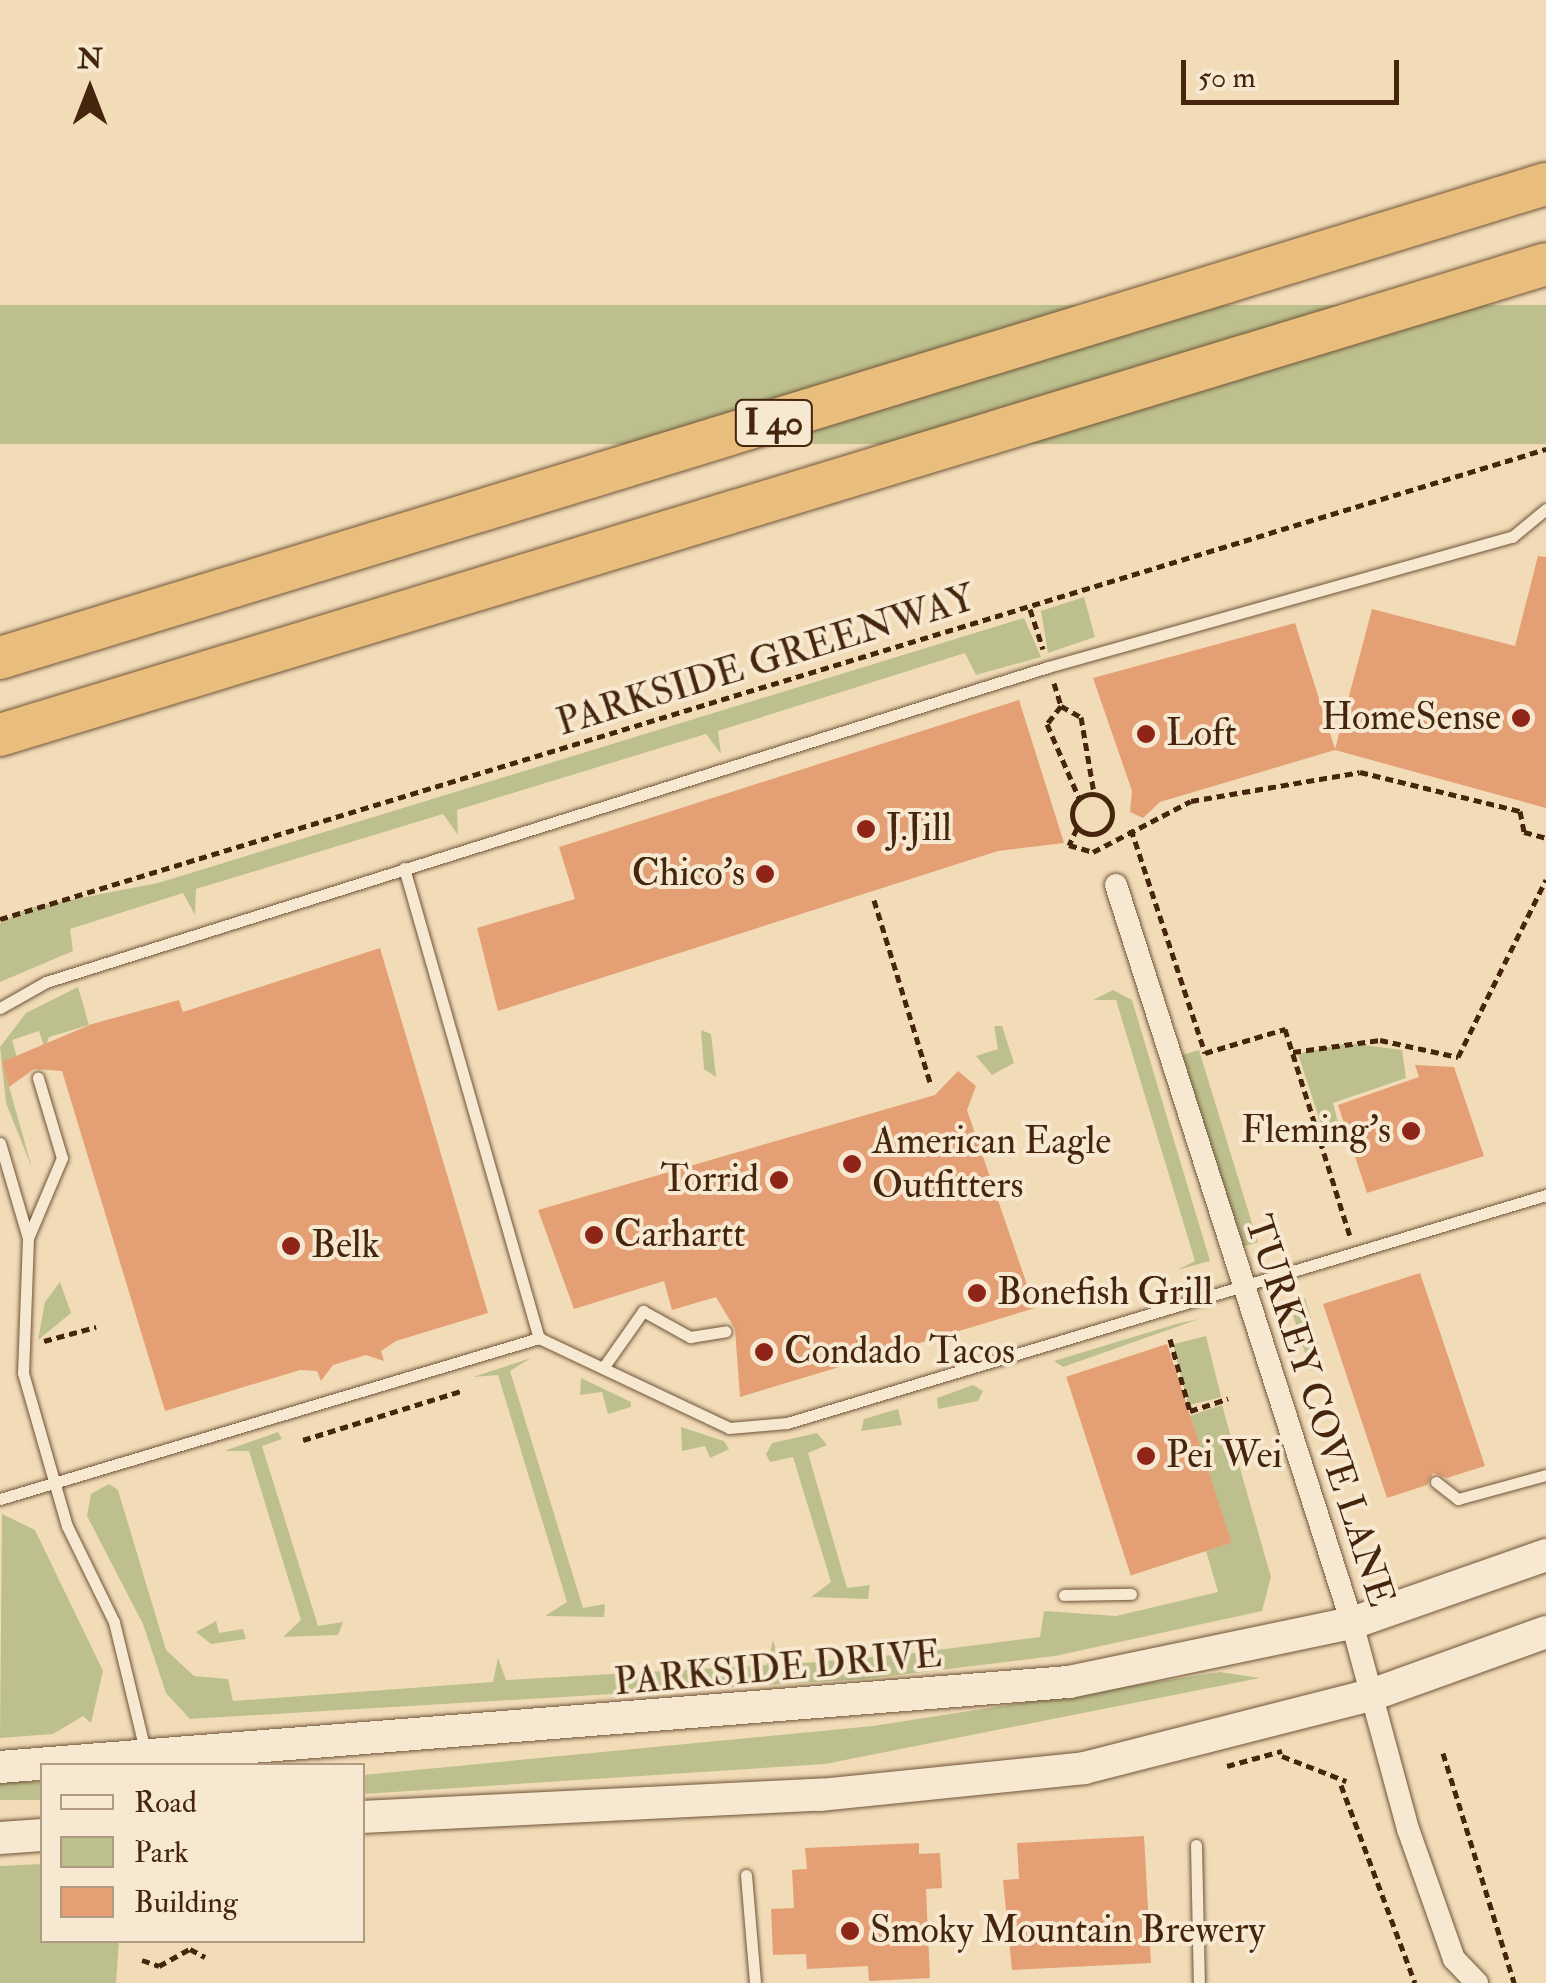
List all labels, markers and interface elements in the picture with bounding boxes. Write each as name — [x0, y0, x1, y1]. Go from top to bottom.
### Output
north arrow — [40, 40, 140, 140]
scale bar — [1186, 40, 1404, 102]
text: N — [77, 42, 103, 77]
text: 50 m — [1198, 59, 1256, 96]
road number: I 40 — [734, 393, 814, 453]
street label: PARKSIDE GREENWAY — [552, 576, 980, 746]
place label: HomeSense — [1321, 695, 1501, 741]
marker: HomeSense — [1510, 707, 1532, 729]
place label: Loft — [1166, 711, 1237, 757]
marker: Loft — [1135, 723, 1157, 745]
place label: J.Jill — [886, 806, 952, 852]
marker: J.Jill — [855, 818, 877, 840]
place label: Chico's — [632, 851, 745, 897]
marker: Chico's — [754, 863, 776, 885]
place label: Fleming's — [1241, 1108, 1391, 1154]
place label: American Eagle Outfitters — [872, 1119, 1111, 1208]
marker: Fleming's — [1400, 1120, 1422, 1142]
marker: American Eagle Outfitters — [841, 1153, 863, 1175]
place label: Torrid — [660, 1157, 759, 1203]
marker: Torrid — [768, 1169, 790, 1191]
street label: TURKEY COVE LANE — [1234, 1210, 1404, 1612]
place label: Carhartt — [614, 1212, 746, 1258]
place label: Belk — [311, 1223, 380, 1269]
marker: Carhartt — [583, 1224, 605, 1246]
marker: Belk — [280, 1235, 302, 1257]
place label: Bonefish Grill — [997, 1270, 1213, 1316]
marker: Bonefish Grill — [966, 1282, 988, 1304]
place label: Condado Tacos — [784, 1329, 1015, 1375]
marker: Condado Tacos — [753, 1341, 775, 1363]
place label: Pei Wei — [1166, 1433, 1282, 1479]
marker: Pei Wei — [1135, 1445, 1157, 1467]
street label: PARKSIDE DRIVE — [613, 1632, 943, 1706]
legend — [40, 1763, 365, 1943]
text: Road — [134, 1784, 197, 1821]
text: Park — [134, 1834, 189, 1871]
text: Building — [134, 1884, 238, 1921]
place label: Smoky Mountain Brewery — [870, 1908, 1265, 1954]
marker: Smoky Mountain Brewery — [839, 1920, 861, 1942]

